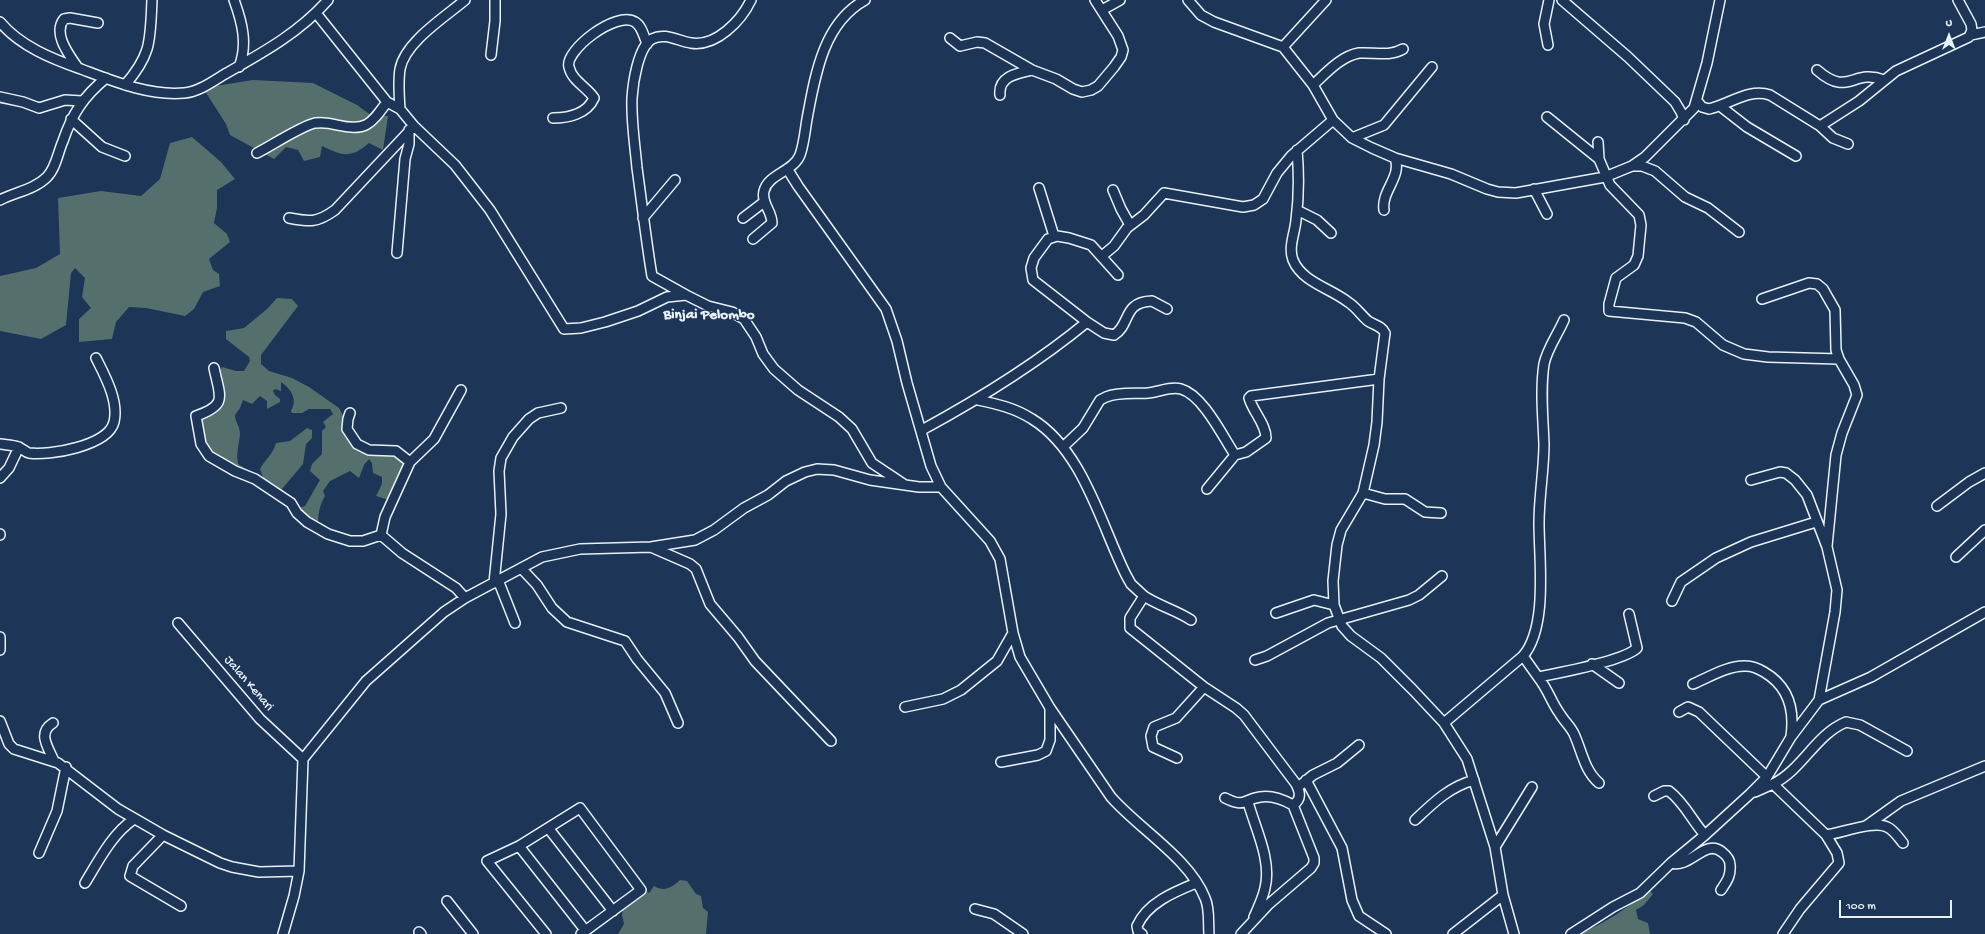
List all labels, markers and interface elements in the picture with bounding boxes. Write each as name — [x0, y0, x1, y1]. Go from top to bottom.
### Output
north arrow — [1929, 16, 1969, 56]
text: U — [1946, 18, 1952, 30]
district label: Binjai Pelombo — [663, 307, 755, 325]
street label: Jalan Kenari — [220, 653, 276, 715]
scale bar — [1841, 892, 1954, 918]
text: 100 m — [1846, 900, 1876, 914]

